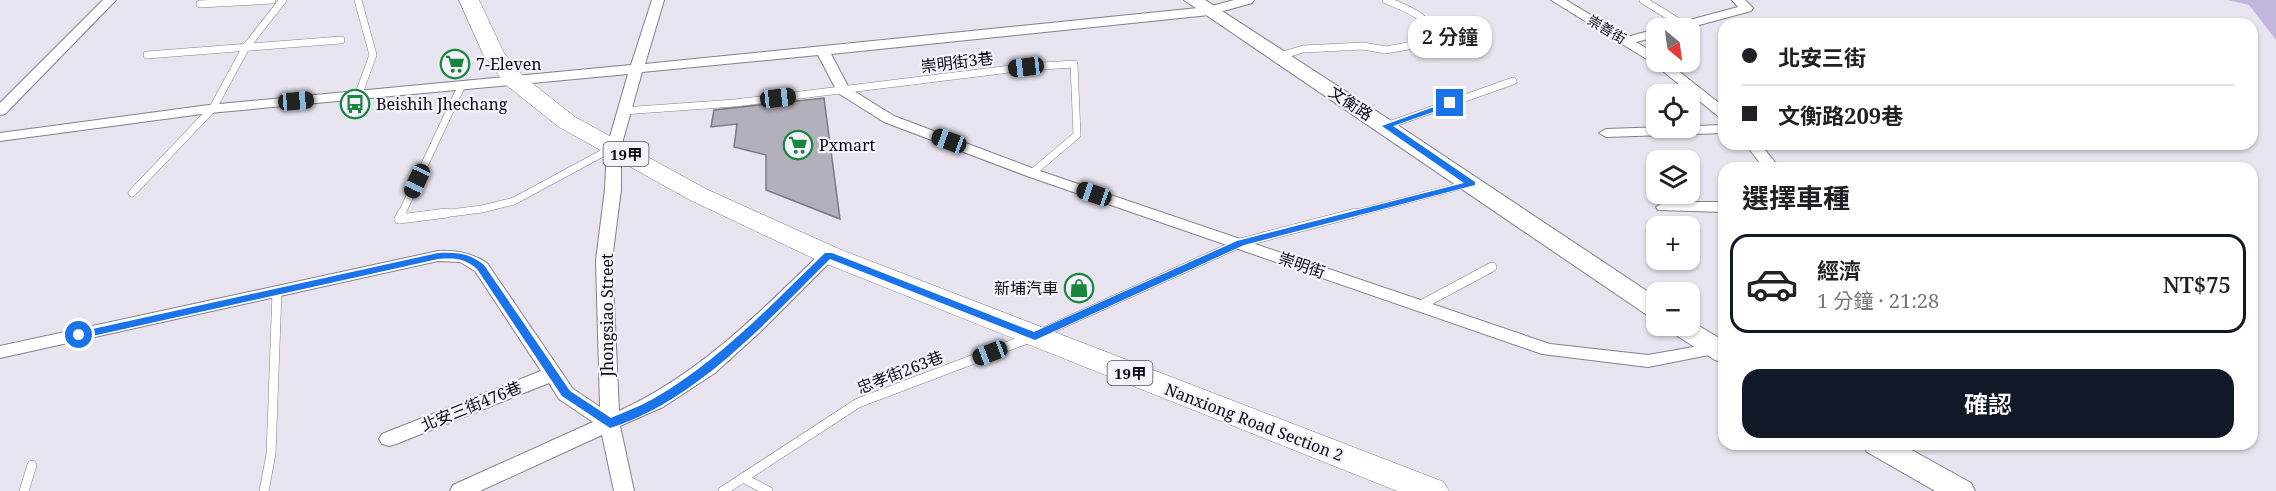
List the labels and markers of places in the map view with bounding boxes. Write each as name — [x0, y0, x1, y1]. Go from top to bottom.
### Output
supermarket icon: 7-Eleven — [439, 48, 471, 80]
place label: 7-Eleven — [476, 53, 542, 75]
bus stop icon: Beishih Jhechang — [339, 88, 371, 120]
place label: Beishih Jhechang — [376, 93, 508, 115]
supermarket icon: Pxmart — [782, 129, 814, 161]
place label: Pxmart — [819, 134, 876, 156]
shop icon: 新埔汽車 — [1063, 272, 1095, 304]
place label: 新埔汽車 — [994, 277, 1058, 299]

